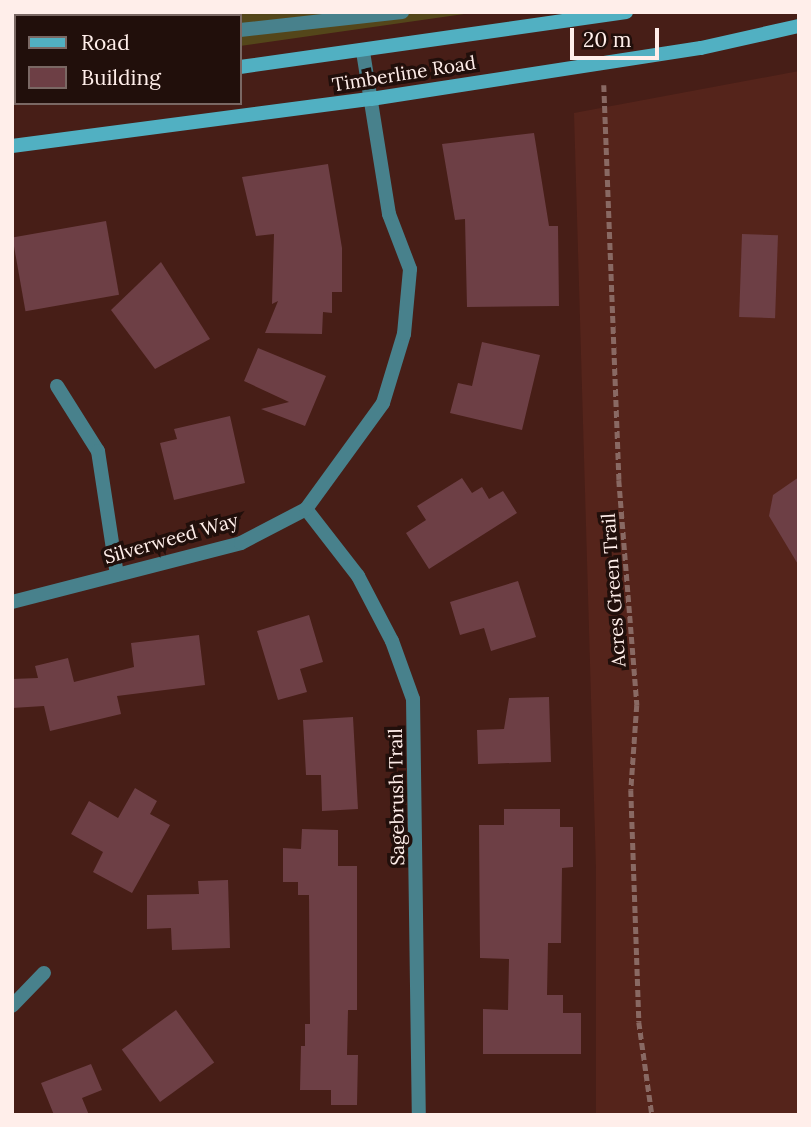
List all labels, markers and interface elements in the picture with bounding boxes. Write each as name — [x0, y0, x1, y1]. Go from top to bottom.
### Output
legend — [14, 14, 242, 105]
scale bar — [573, 14, 662, 58]
text: 20 m — [583, 26, 632, 53]
text: Road — [81, 29, 130, 56]
street label: Timberline Road — [330, 51, 478, 97]
text: Building — [81, 64, 161, 91]
street label: Silverweed Way — [101, 509, 241, 569]
street label: Acres Green Trail — [597, 512, 631, 668]
street label: Sagebrush Trail — [384, 728, 410, 866]

